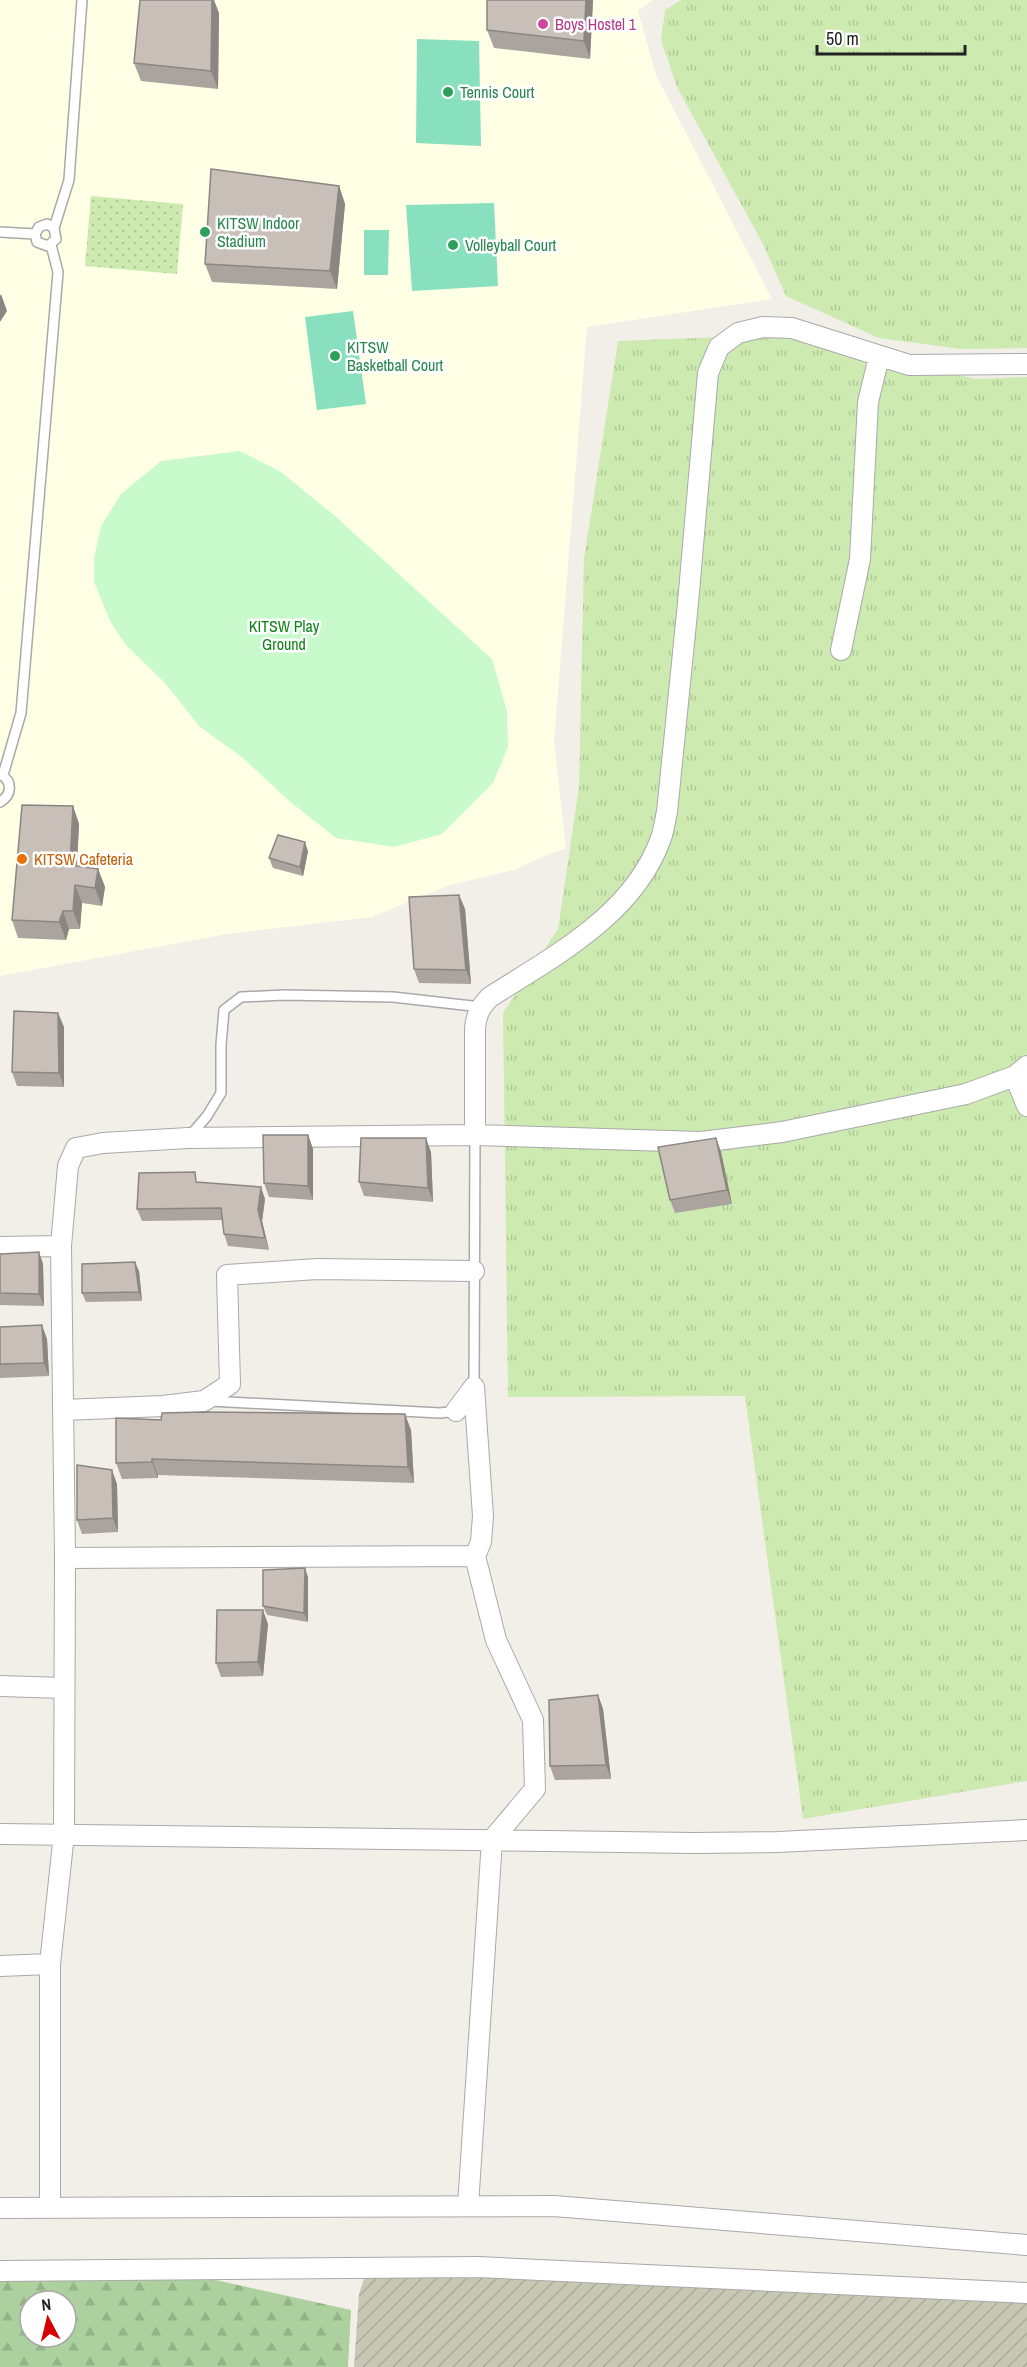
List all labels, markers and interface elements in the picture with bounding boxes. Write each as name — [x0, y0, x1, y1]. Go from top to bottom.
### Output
place label: Boys Hostel 1 — [555, 13, 637, 35]
marker: Boys Hostel 1 — [536, 17, 550, 31]
scale bar — [817, 18, 966, 56]
text: 50 m — [826, 26, 859, 51]
place label: Tennis Court — [460, 81, 535, 103]
marker: Tennis Court — [441, 85, 455, 99]
place label: KITSW Indoor Stadium — [217, 212, 300, 252]
marker: KITSW Indoor Stadium — [198, 225, 212, 239]
place label: Volleyball Court — [465, 234, 557, 256]
marker: Volleyball Court — [446, 238, 460, 252]
place label: KITSW Basketball Court — [347, 336, 444, 376]
marker: KITSW Basketball Court — [328, 349, 342, 363]
park label: KITSW Play Ground — [249, 615, 320, 655]
place label: KITSW Cafeteria — [34, 848, 134, 870]
marker: KITSW Cafeteria — [15, 852, 29, 866]
north arrow — [18, 2289, 78, 2349]
text: N — [40, 2293, 52, 2316]

